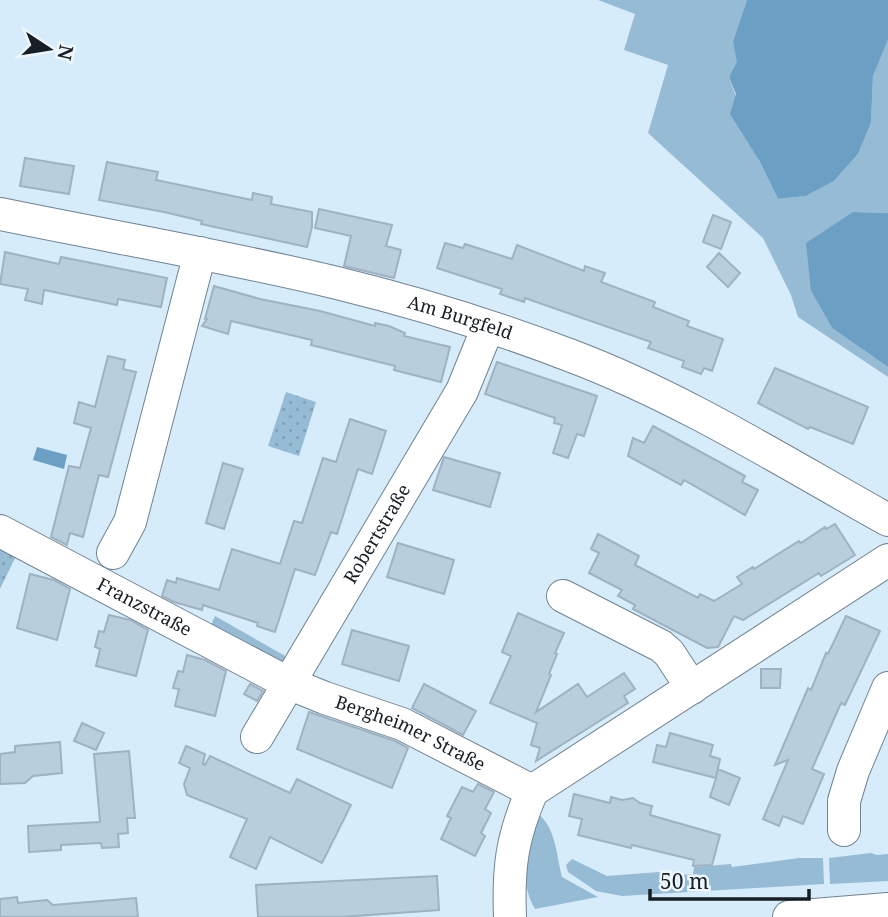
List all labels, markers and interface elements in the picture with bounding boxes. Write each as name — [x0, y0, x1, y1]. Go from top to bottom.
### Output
north arrow — [14, 14, 84, 84]
text: N — [51, 43, 80, 63]
street label: Am Burgfeld — [405, 289, 516, 345]
street label: Robertstraße — [338, 479, 415, 588]
street label: Franzstraße — [93, 571, 196, 641]
street label: Bergheimer Straße — [332, 689, 490, 776]
scale bar — [650, 858, 809, 902]
text: 50 m — [660, 867, 709, 895]

